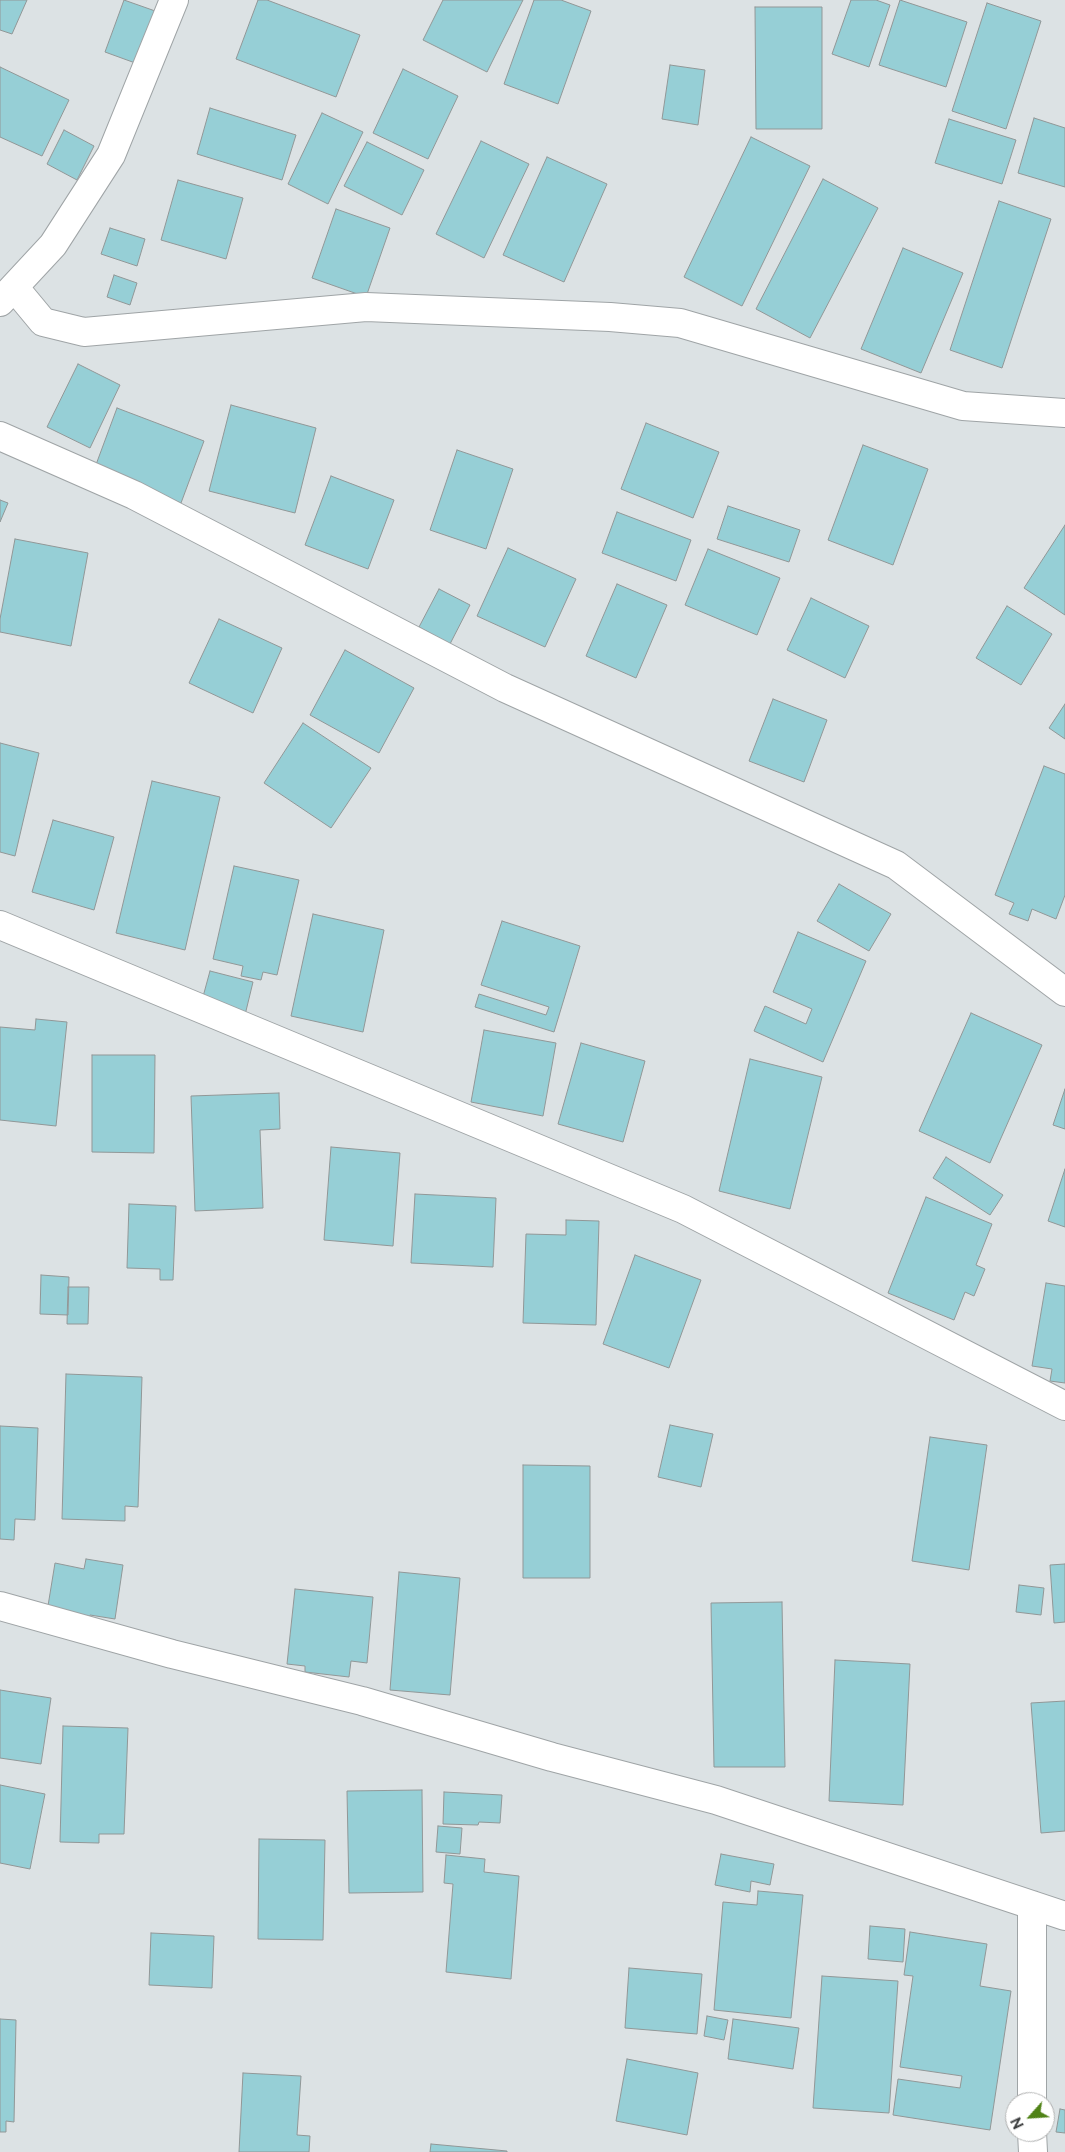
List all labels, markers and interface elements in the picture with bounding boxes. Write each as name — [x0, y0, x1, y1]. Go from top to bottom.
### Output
north arrow — [1005, 2092, 1055, 2142]
text: N — [1008, 2115, 1027, 2131]

